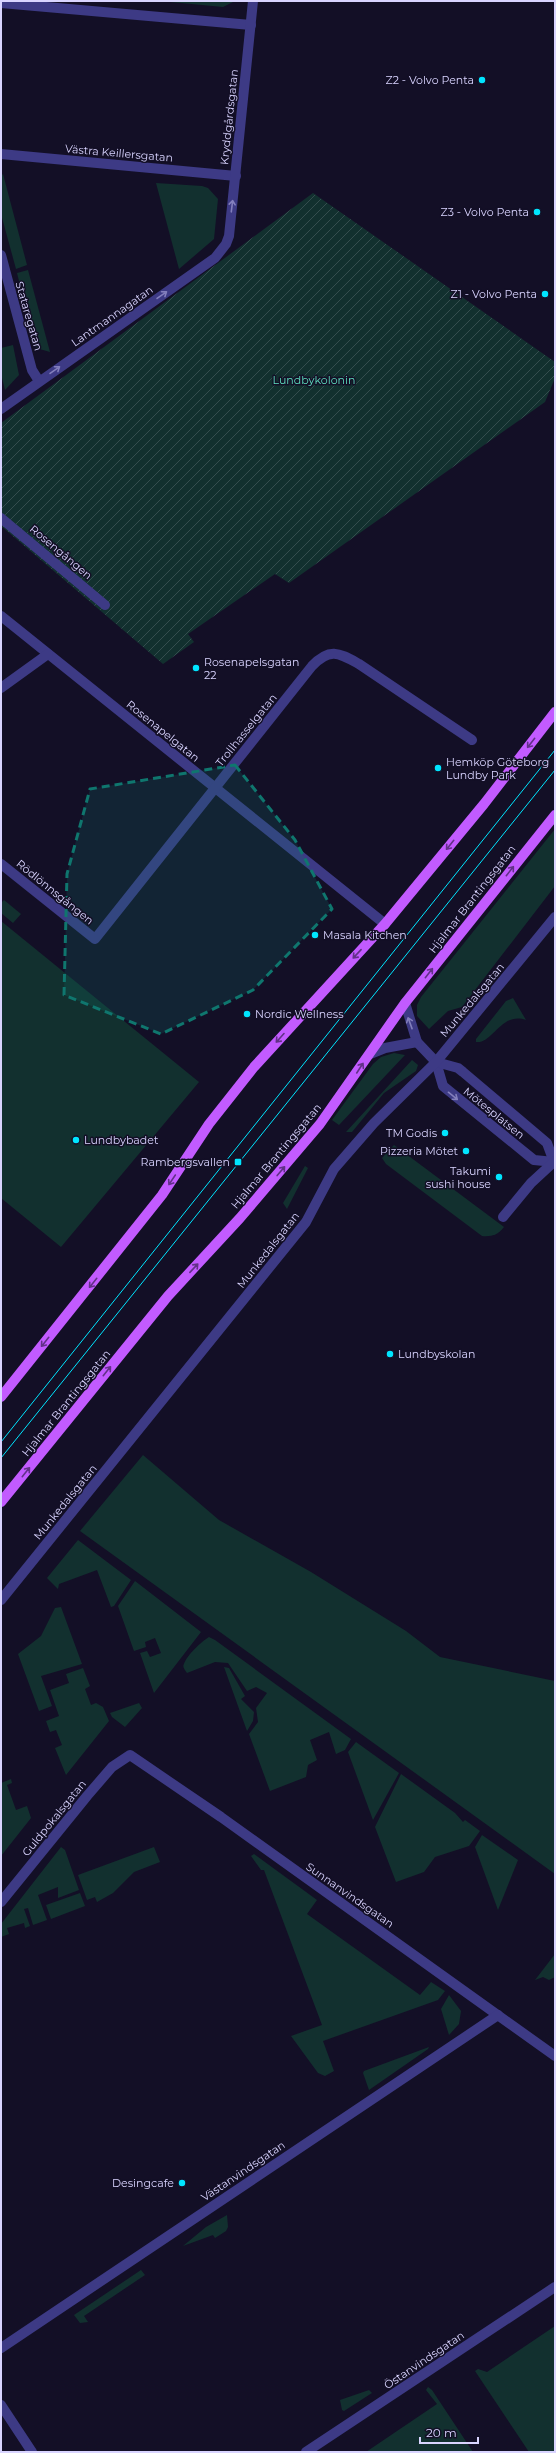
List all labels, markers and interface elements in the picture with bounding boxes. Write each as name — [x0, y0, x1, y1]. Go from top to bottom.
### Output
street label: Kryddgårdsgatan — [217, 68, 241, 166]
place label: Z2 - Volvo Penta — [386, 73, 474, 87]
marker: Z2 - Volvo Penta — [477, 75, 487, 85]
street label: Västra Keillersgatan — [64, 141, 174, 165]
one-way arrow — [228, 200, 236, 213]
place label: Z3 - Volvo Penta — [441, 205, 529, 219]
marker: Z3 - Volvo Penta — [532, 207, 542, 217]
street label: Stataregatan — [12, 280, 46, 352]
street label: Lantmannagatan — [68, 283, 156, 349]
place label: Z1 - Volvo Penta — [451, 287, 537, 301]
marker: Z1 - Volvo Penta — [540, 289, 550, 299]
one-way arrow — [156, 291, 167, 299]
one-way arrow — [50, 366, 61, 374]
park label: Lundbykolonin — [273, 373, 355, 387]
street label: Rosengången — [27, 522, 95, 582]
place label: Rosenapelsgatan 22 — [204, 655, 299, 682]
marker: Rosenapelsgatan 22 — [191, 663, 201, 673]
street label: Trollhasselgatan — [212, 691, 280, 769]
street label: Rosenapelgatan — [124, 697, 202, 765]
one-way arrow — [527, 737, 535, 748]
place label: Hemköp Göteborg Lundby Park — [446, 755, 549, 782]
marker: Hemköp Göteborg Lundby Park — [433, 763, 443, 773]
one-way arrow — [446, 839, 455, 850]
street label: Hjalmar Brantingsgatan — [425, 842, 519, 956]
street label: Rödlönnsgången — [13, 857, 97, 927]
one-way arrow — [506, 865, 515, 876]
place label: Masala Kitchen — [323, 928, 407, 942]
marker: Masala Kitchen — [310, 930, 320, 940]
one-way arrow — [352, 949, 362, 959]
street label: Munkedalsgatan — [437, 960, 507, 1040]
one-way arrow — [425, 967, 434, 978]
place label: Nordic Wellness — [255, 1007, 344, 1021]
marker: Nordic Wellness — [242, 1009, 252, 1019]
one-way arrow — [406, 1016, 413, 1029]
one-way arrow — [275, 1033, 285, 1043]
one-way arrow — [356, 1063, 364, 1074]
street label: Mötesplatsen — [461, 1084, 527, 1142]
one-way arrow — [448, 1091, 458, 1100]
street label: Hjalmar Brantingsgatan — [228, 1100, 324, 1212]
place label: TM Godis — [386, 1126, 438, 1140]
marker: TM Godis — [440, 1128, 450, 1138]
place label: Lundbybadet — [84, 1133, 159, 1147]
marker: Lundbybadet — [71, 1135, 81, 1145]
place label: Pizzeria Mötet — [380, 1144, 459, 1158]
marker: Pizzeria Mötet — [461, 1146, 471, 1156]
place label: Rambergsvallen — [141, 1155, 230, 1169]
marker: Rambergsvallen — [233, 1157, 243, 1167]
place label: Takumi sushi house — [426, 1164, 491, 1191]
one-way arrow — [276, 1165, 285, 1176]
marker: Takumi sushi house — [494, 1172, 504, 1182]
one-way arrow — [168, 1174, 176, 1185]
street label: Munkedalsgatan — [234, 1209, 302, 1291]
one-way arrow — [190, 1263, 199, 1273]
one-way arrow — [89, 1277, 98, 1288]
one-way arrow — [41, 1337, 50, 1348]
street label: Hjalmar Brantingsgatan — [19, 1347, 113, 1459]
place label: Lundbyskolan — [398, 1347, 475, 1361]
marker: Lundbyskolan — [385, 1349, 395, 1359]
one-way arrow — [103, 1365, 112, 1376]
street label: Munkedalsgatan — [30, 1462, 100, 1542]
one-way arrow — [21, 1466, 30, 1477]
street label: Guldpokalsgatan — [19, 1777, 89, 1859]
street label: Sunnanvindsgatan — [303, 1859, 397, 1931]
street label: Västanvindsgatan — [198, 2138, 288, 2204]
place label: Desingcafe — [112, 2176, 174, 2190]
marker: Desingcafe — [177, 2178, 187, 2188]
street label: Östanvindsgatan — [381, 2328, 467, 2392]
scale bar — [420, 2419, 478, 2445]
text: 20 m — [426, 2425, 457, 2440]

